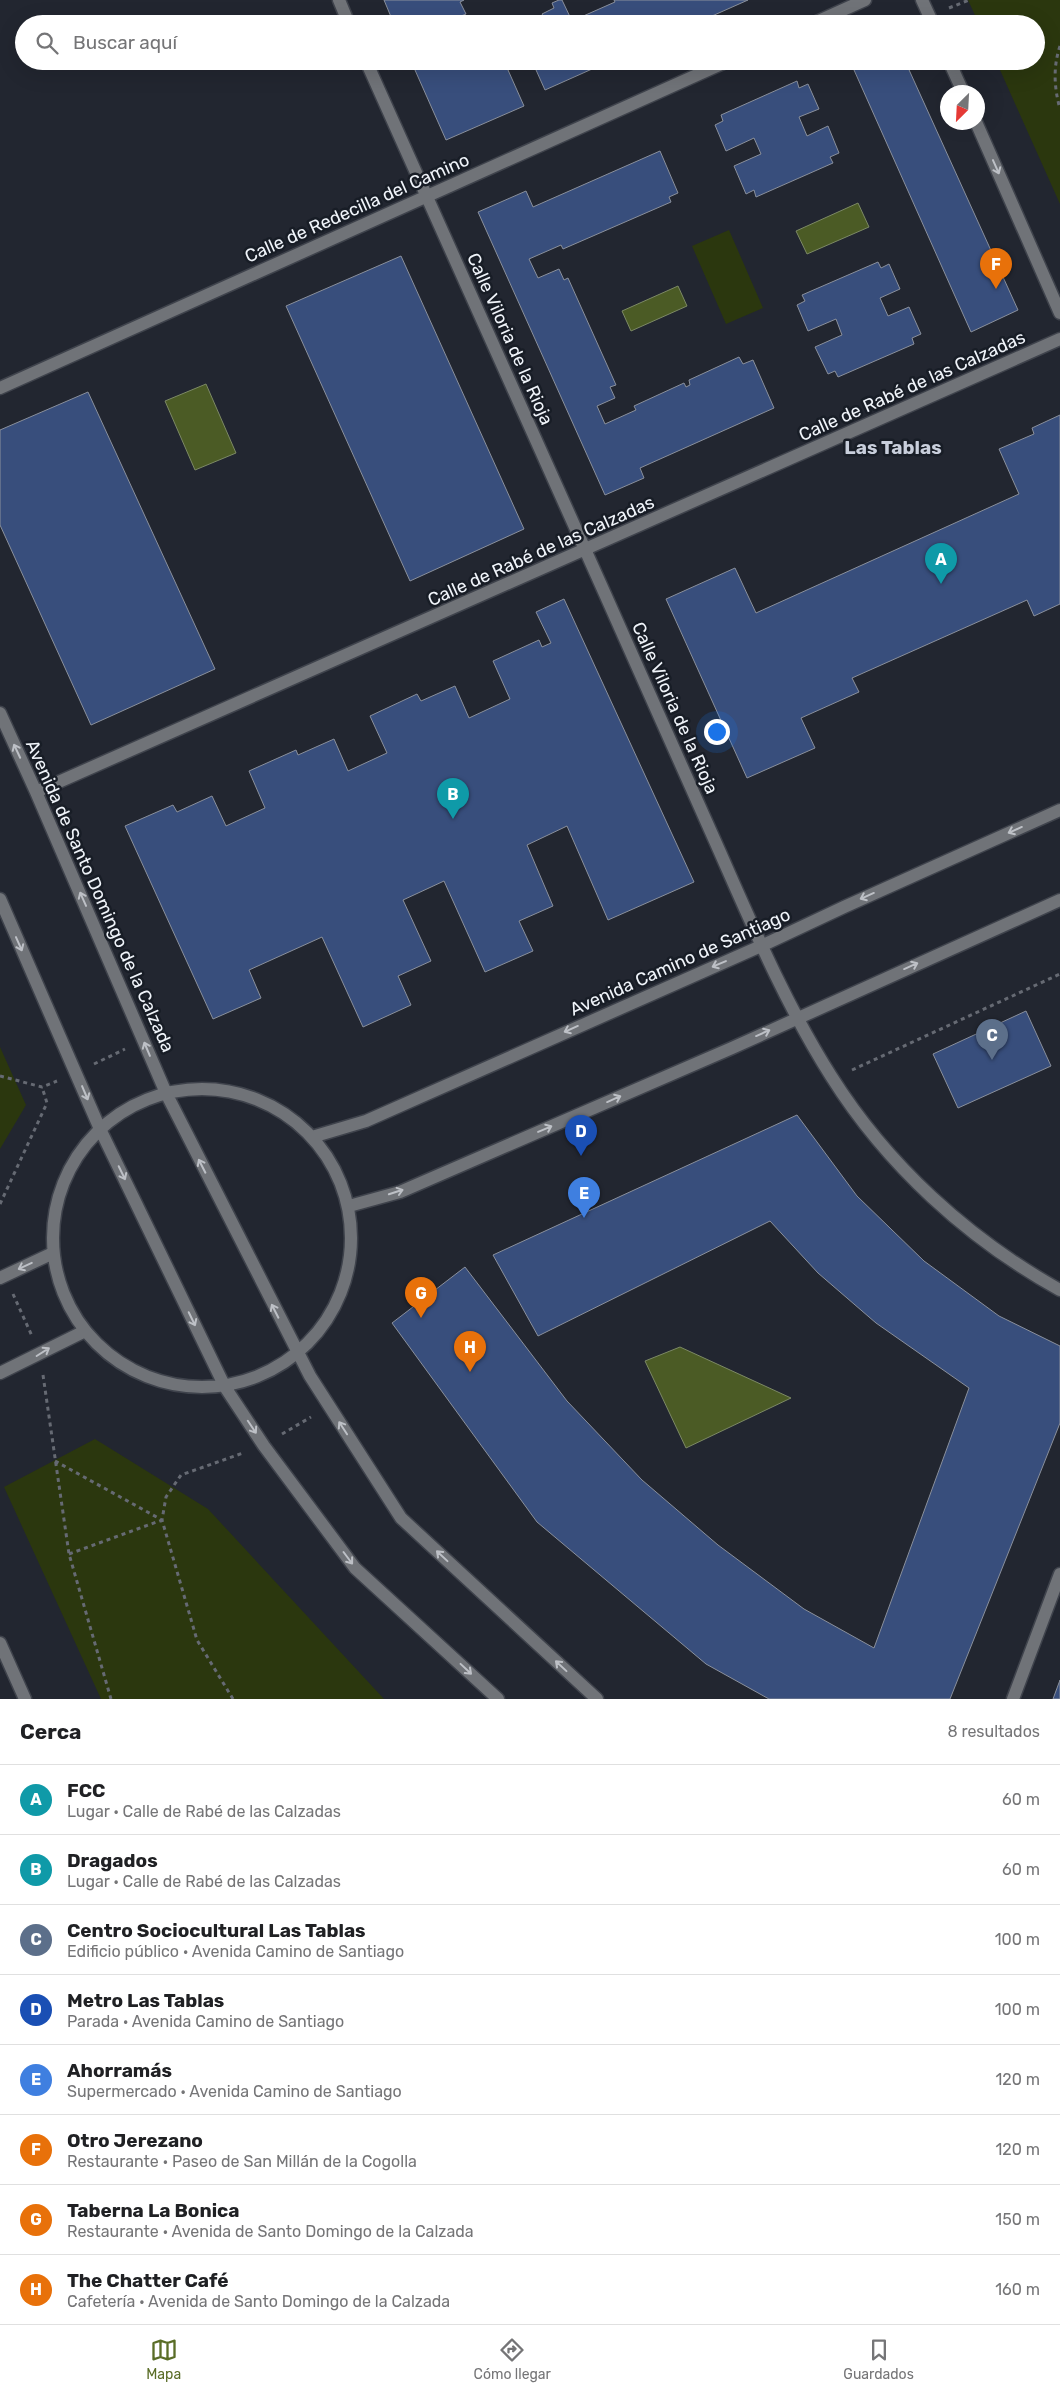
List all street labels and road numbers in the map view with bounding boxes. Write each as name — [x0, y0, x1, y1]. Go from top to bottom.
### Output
street label: Calle de Redecilla del Camino — [241, 148, 473, 268]
street label: Calle Viloria de la Rioja — [462, 250, 558, 428]
street label: Calle de Rabé de las Calzadas — [795, 326, 1029, 446]
street label: Calle de Rabé de las Calzadas — [424, 491, 658, 611]
street label: Calle Viloria de la Rioja — [627, 619, 723, 797]
street label: Avenida de Santo Domingo de la Calzada — [21, 736, 179, 1056]
street label: Avenida Camino de Santiago — [566, 903, 794, 1021]

